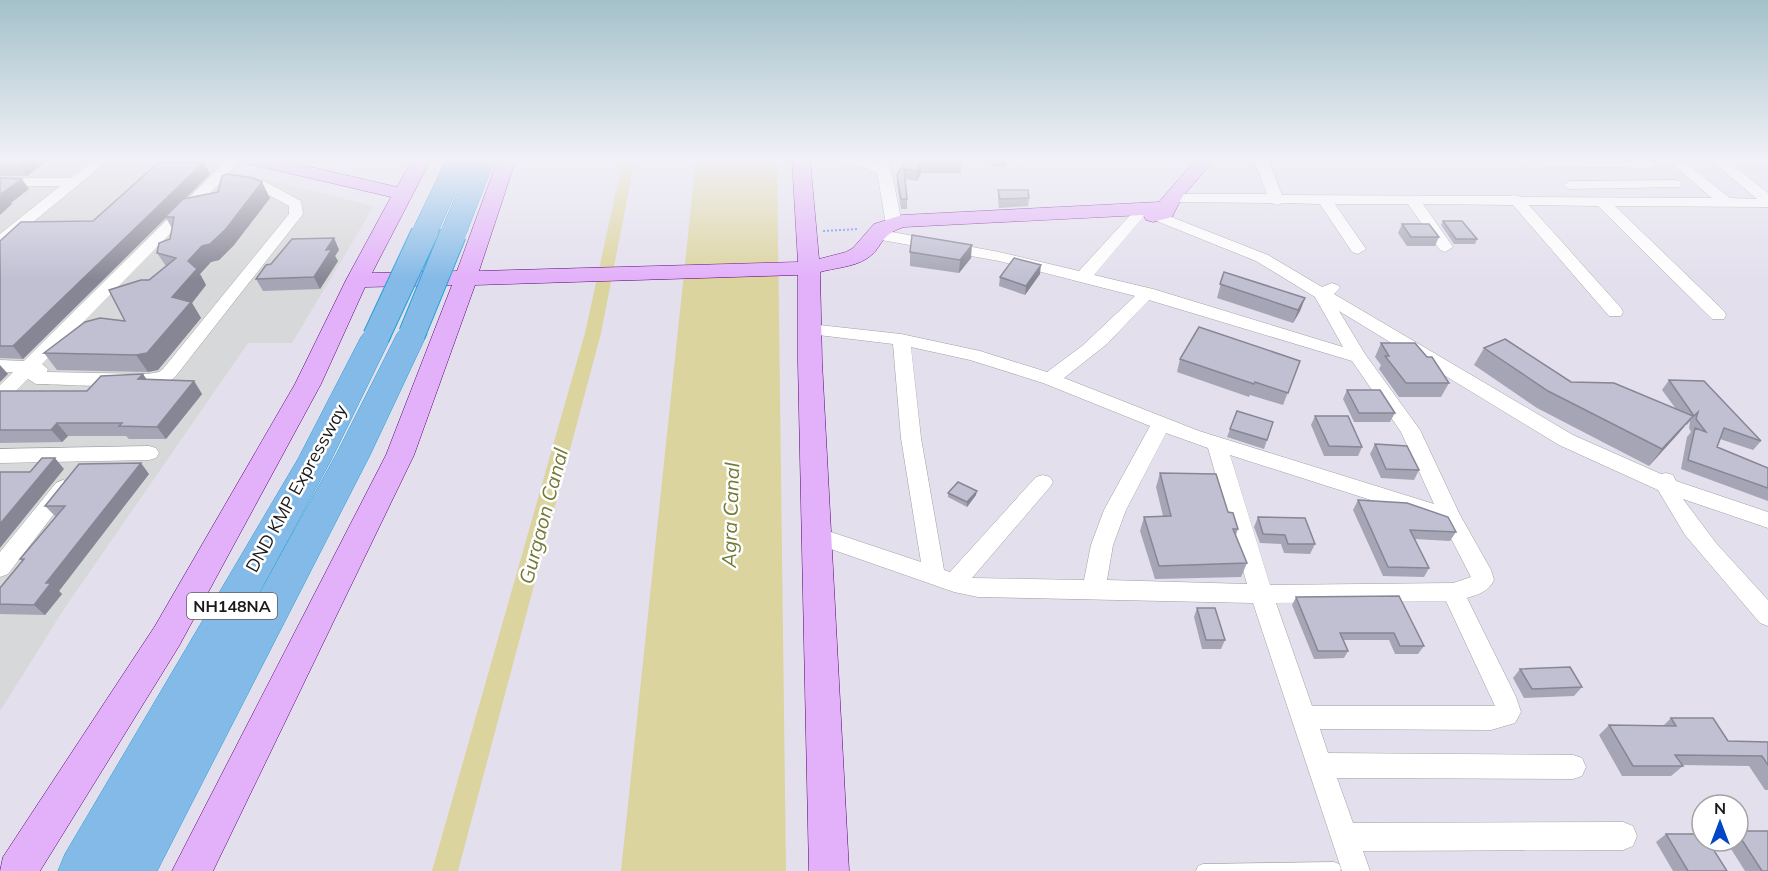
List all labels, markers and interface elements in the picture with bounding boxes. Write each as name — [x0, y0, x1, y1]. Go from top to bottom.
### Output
street label: DND KMP Expressway — [240, 399, 352, 576]
water label: Gurgaon Canal — [513, 445, 573, 587]
water label: Agra Canal — [716, 462, 744, 569]
road number: NH148NA — [187, 593, 277, 619]
north arrow — [1690, 793, 1750, 853]
text: N — [1714, 798, 1726, 818]

